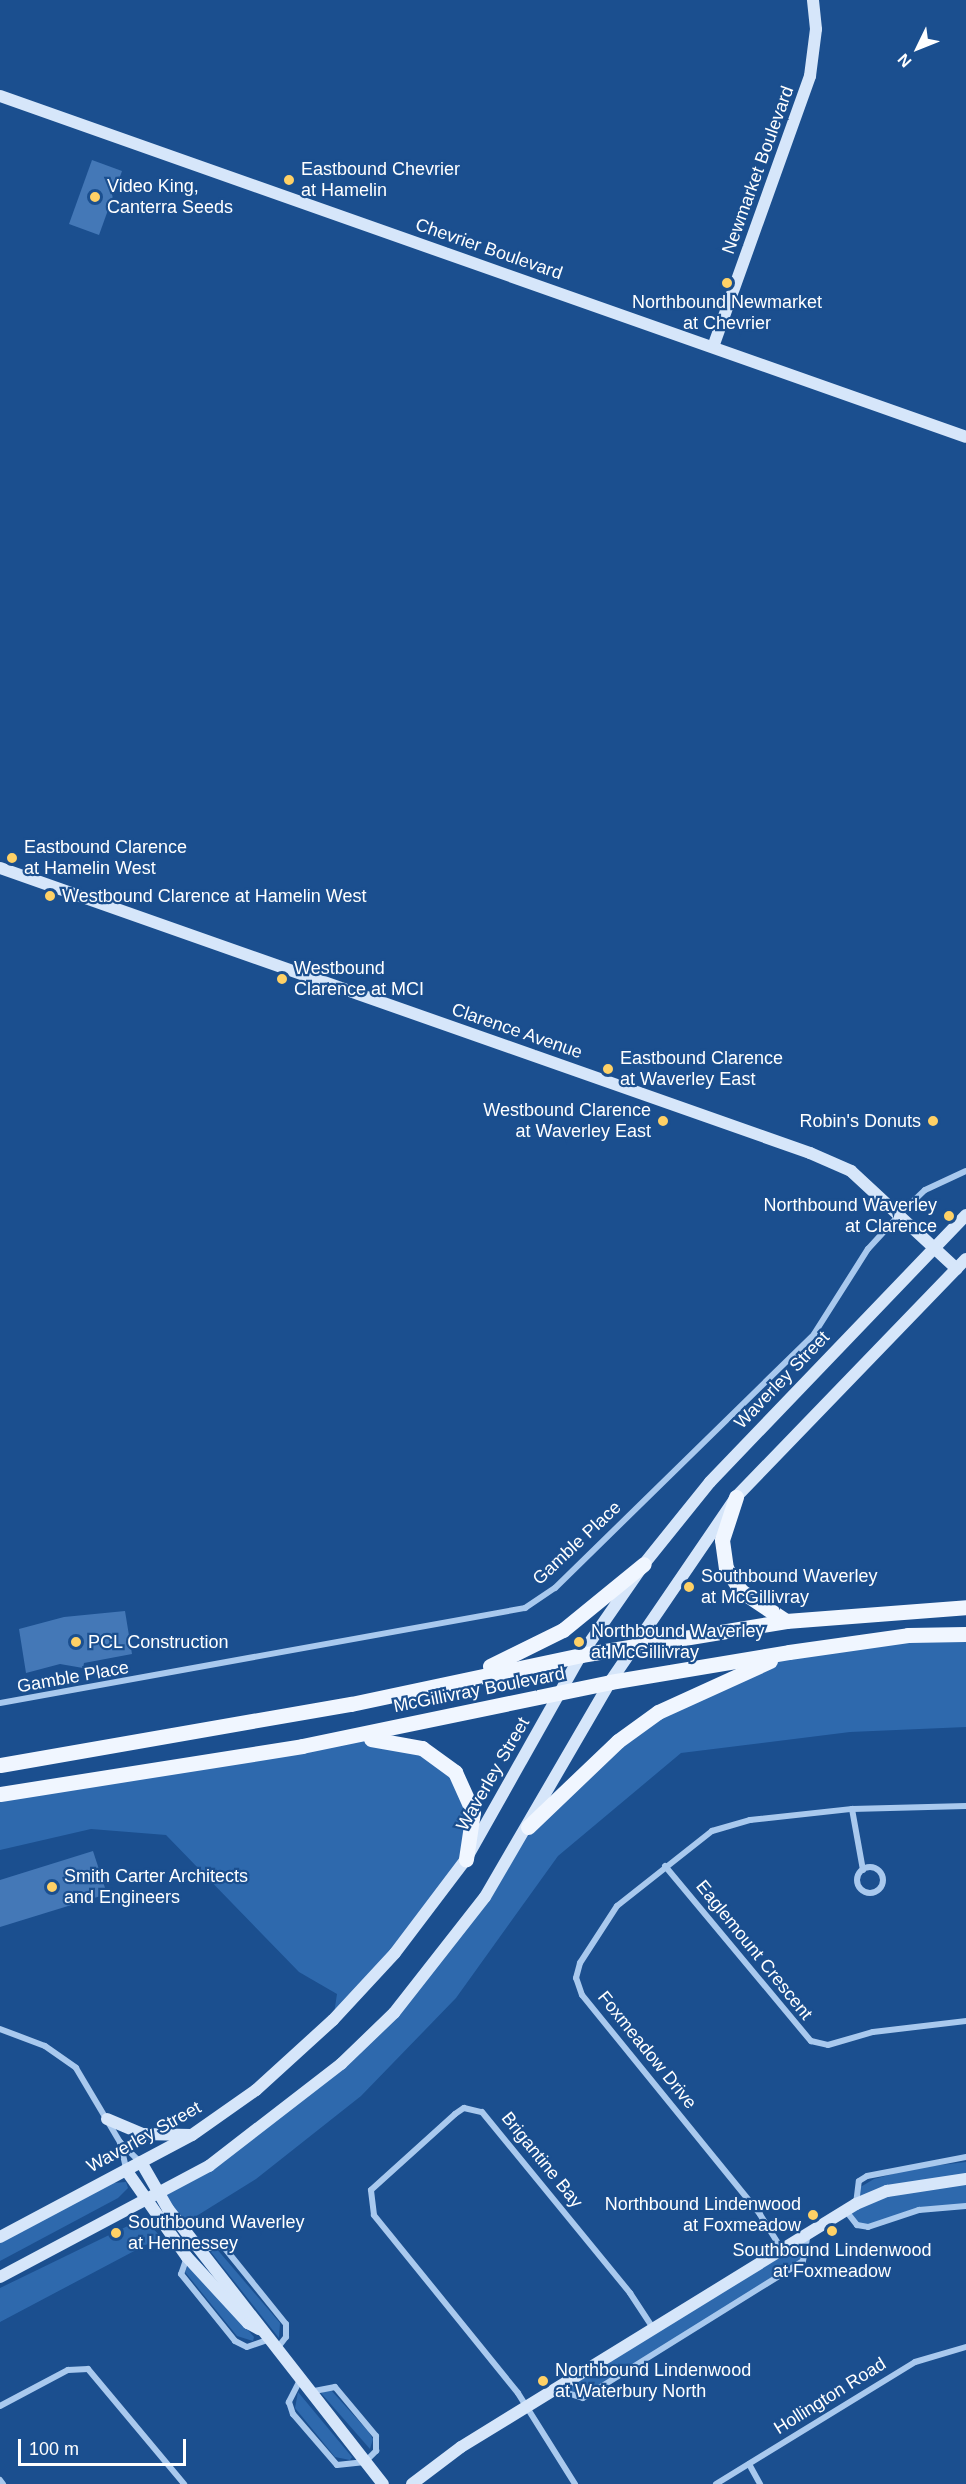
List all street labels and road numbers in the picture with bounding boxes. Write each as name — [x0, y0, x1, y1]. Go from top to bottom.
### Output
street label: Newmarket Boulevard — [718, 83, 798, 257]
street label: Chevrier Boulevard — [413, 214, 565, 284]
street label: Clarence Avenue — [448, 998, 586, 1064]
street label: Waverley Street — [730, 1327, 834, 1433]
street label: Gamble Place — [528, 1497, 626, 1589]
street label: Gamble Place — [15, 1657, 131, 1697]
street label: McGillivray Boulevard — [392, 1663, 566, 1717]
street label: Waverley Street — [452, 1713, 534, 1835]
street label: Eaglemount Crescent — [691, 1876, 817, 2024]
street label: Foxmeadow Drive — [593, 1987, 701, 2113]
street label: Waverley Street — [83, 2097, 205, 2177]
street label: Brigantine Bay — [497, 2108, 587, 2212]
street label: Hollington Road — [770, 2353, 890, 2439]

